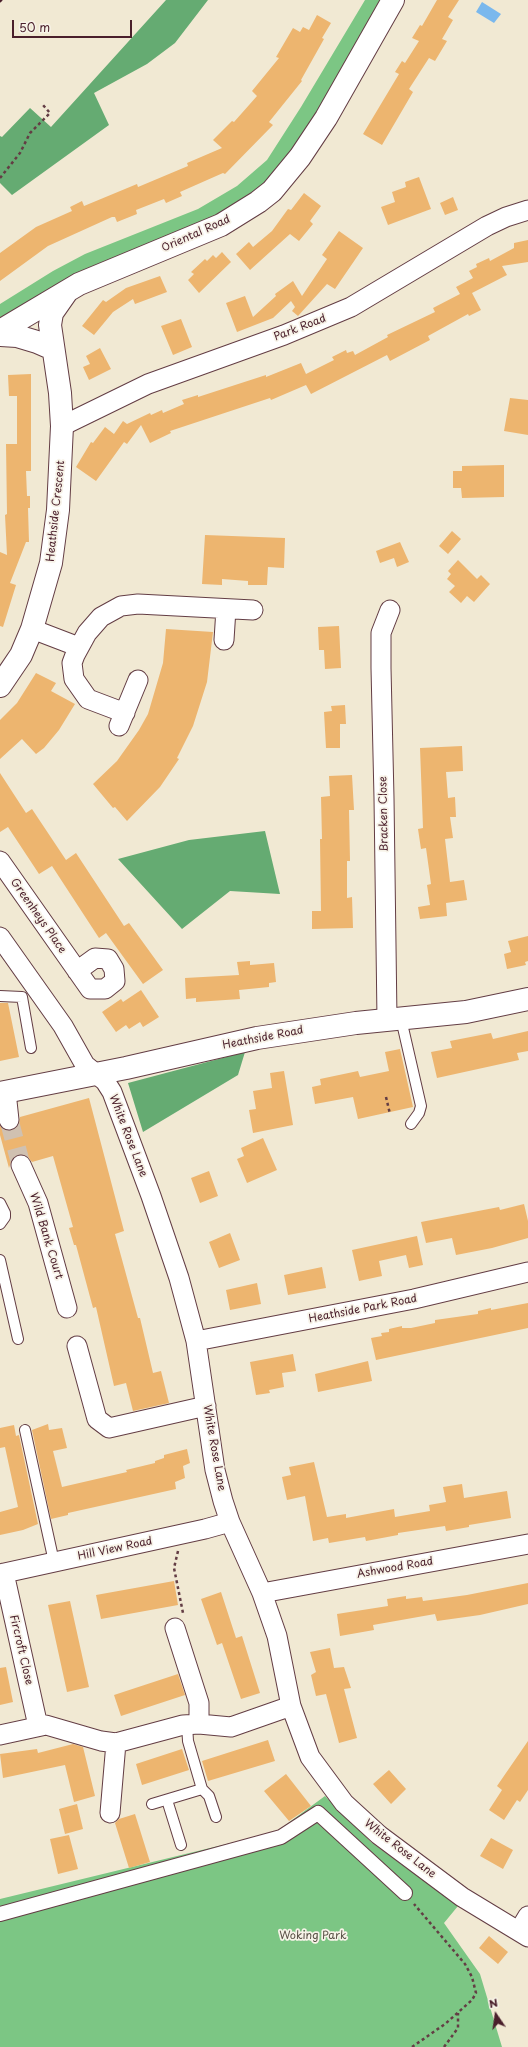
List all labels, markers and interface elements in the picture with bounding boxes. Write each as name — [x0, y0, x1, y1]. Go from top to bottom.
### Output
scale bar — [14, 12, 134, 38]
text: 50 m — [19, 18, 50, 36]
street label: Oriental Road — [160, 213, 232, 255]
street label: Park Road — [272, 312, 328, 344]
street label: Heathside Crescent — [44, 460, 68, 562]
street label: Bracken Close — [377, 776, 391, 852]
street label: Greenheys Place — [7, 876, 69, 956]
street label: Heathside Road — [221, 1024, 305, 1052]
street label: White Rose Lane — [106, 1093, 150, 1179]
street label: Wild Bank Court — [27, 1191, 65, 1281]
street label: Heathside Park Road — [308, 1292, 418, 1326]
street label: White Rose Lane — [200, 1404, 228, 1492]
street label: Hill View Road — [76, 1535, 154, 1563]
street label: Ashwood Road — [356, 1555, 434, 1581]
street label: Fircroft Close — [7, 1614, 35, 1686]
street label: White Rose Lane — [361, 1817, 439, 1881]
park label: Woking Park — [279, 1929, 347, 1943]
text: N — [487, 1994, 499, 2012]
north arrow — [476, 1995, 516, 2035]

